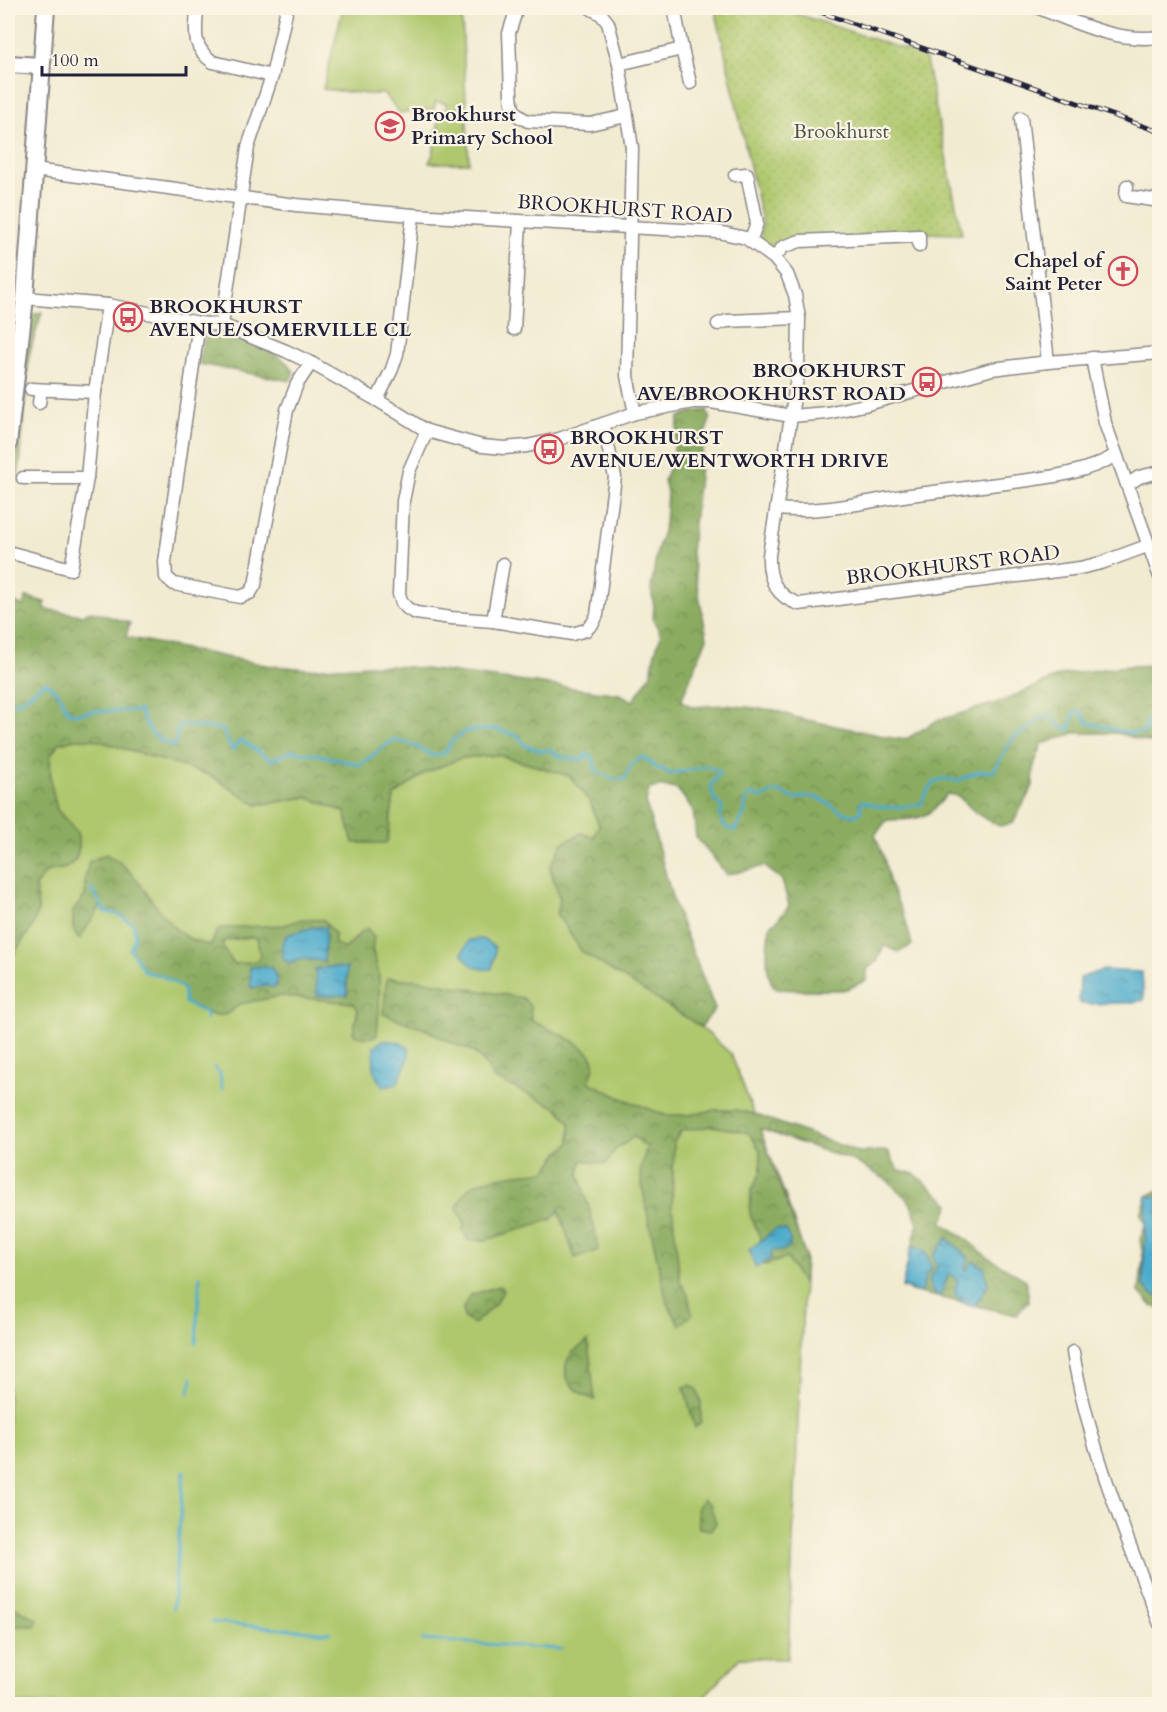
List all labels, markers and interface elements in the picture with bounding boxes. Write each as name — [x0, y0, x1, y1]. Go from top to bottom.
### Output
scale bar — [42, 39, 186, 77]
text: 100 m — [51, 48, 99, 73]
place label: Brookhurst Primary School — [411, 101, 553, 151]
school or university icon: Brookhurst Primary School — [374, 110, 406, 142]
park label: Brookhurst — [793, 118, 889, 145]
street label: BROOKHURST ROAD — [517, 188, 733, 230]
place label: Chapel of Saint Peter — [1005, 247, 1105, 297]
church icon: Chapel of Saint Peter — [1107, 255, 1139, 287]
place label: BROOKHURST AVENUE/SOMERVILLE CL — [149, 293, 412, 343]
bus stop icon: BROOKHURST AVENUE/SOMERVILLE CL — [112, 301, 144, 333]
place label: BROOKHURST AVE/BROOKHURST ROAD — [637, 357, 906, 407]
bus stop icon: BROOKHURST AVE/BROOKHURST ROAD — [911, 366, 943, 398]
place label: BROOKHURST AVENUE/WENTWORTH DRIVE — [570, 424, 889, 474]
bus stop icon: BROOKHURST AVENUE/WENTWORTH DRIVE — [533, 433, 565, 465]
street label: BROOKHURST ROAD — [844, 538, 1062, 592]

